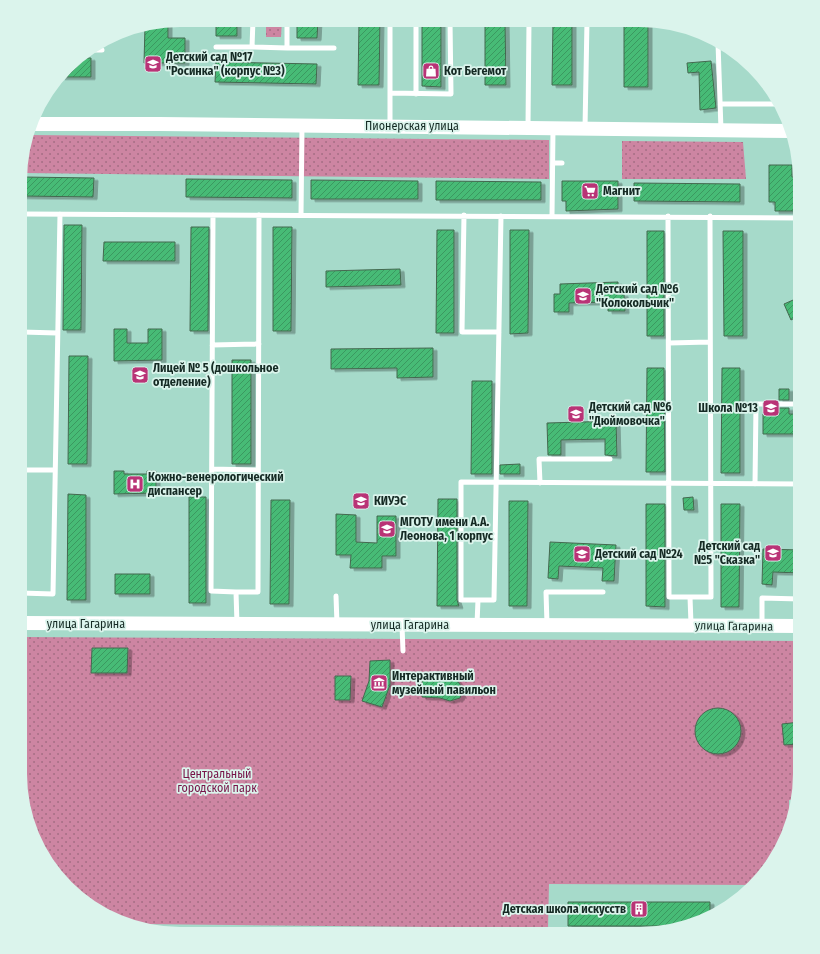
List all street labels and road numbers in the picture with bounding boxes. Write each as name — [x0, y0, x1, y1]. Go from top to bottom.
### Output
street label: Пионерская улица — [365, 119, 459, 133]
street label: улица Гагарина — [47, 617, 125, 631]
street label: улица Гагарина — [371, 618, 449, 632]
street label: улица Гагарина — [695, 618, 773, 634]

